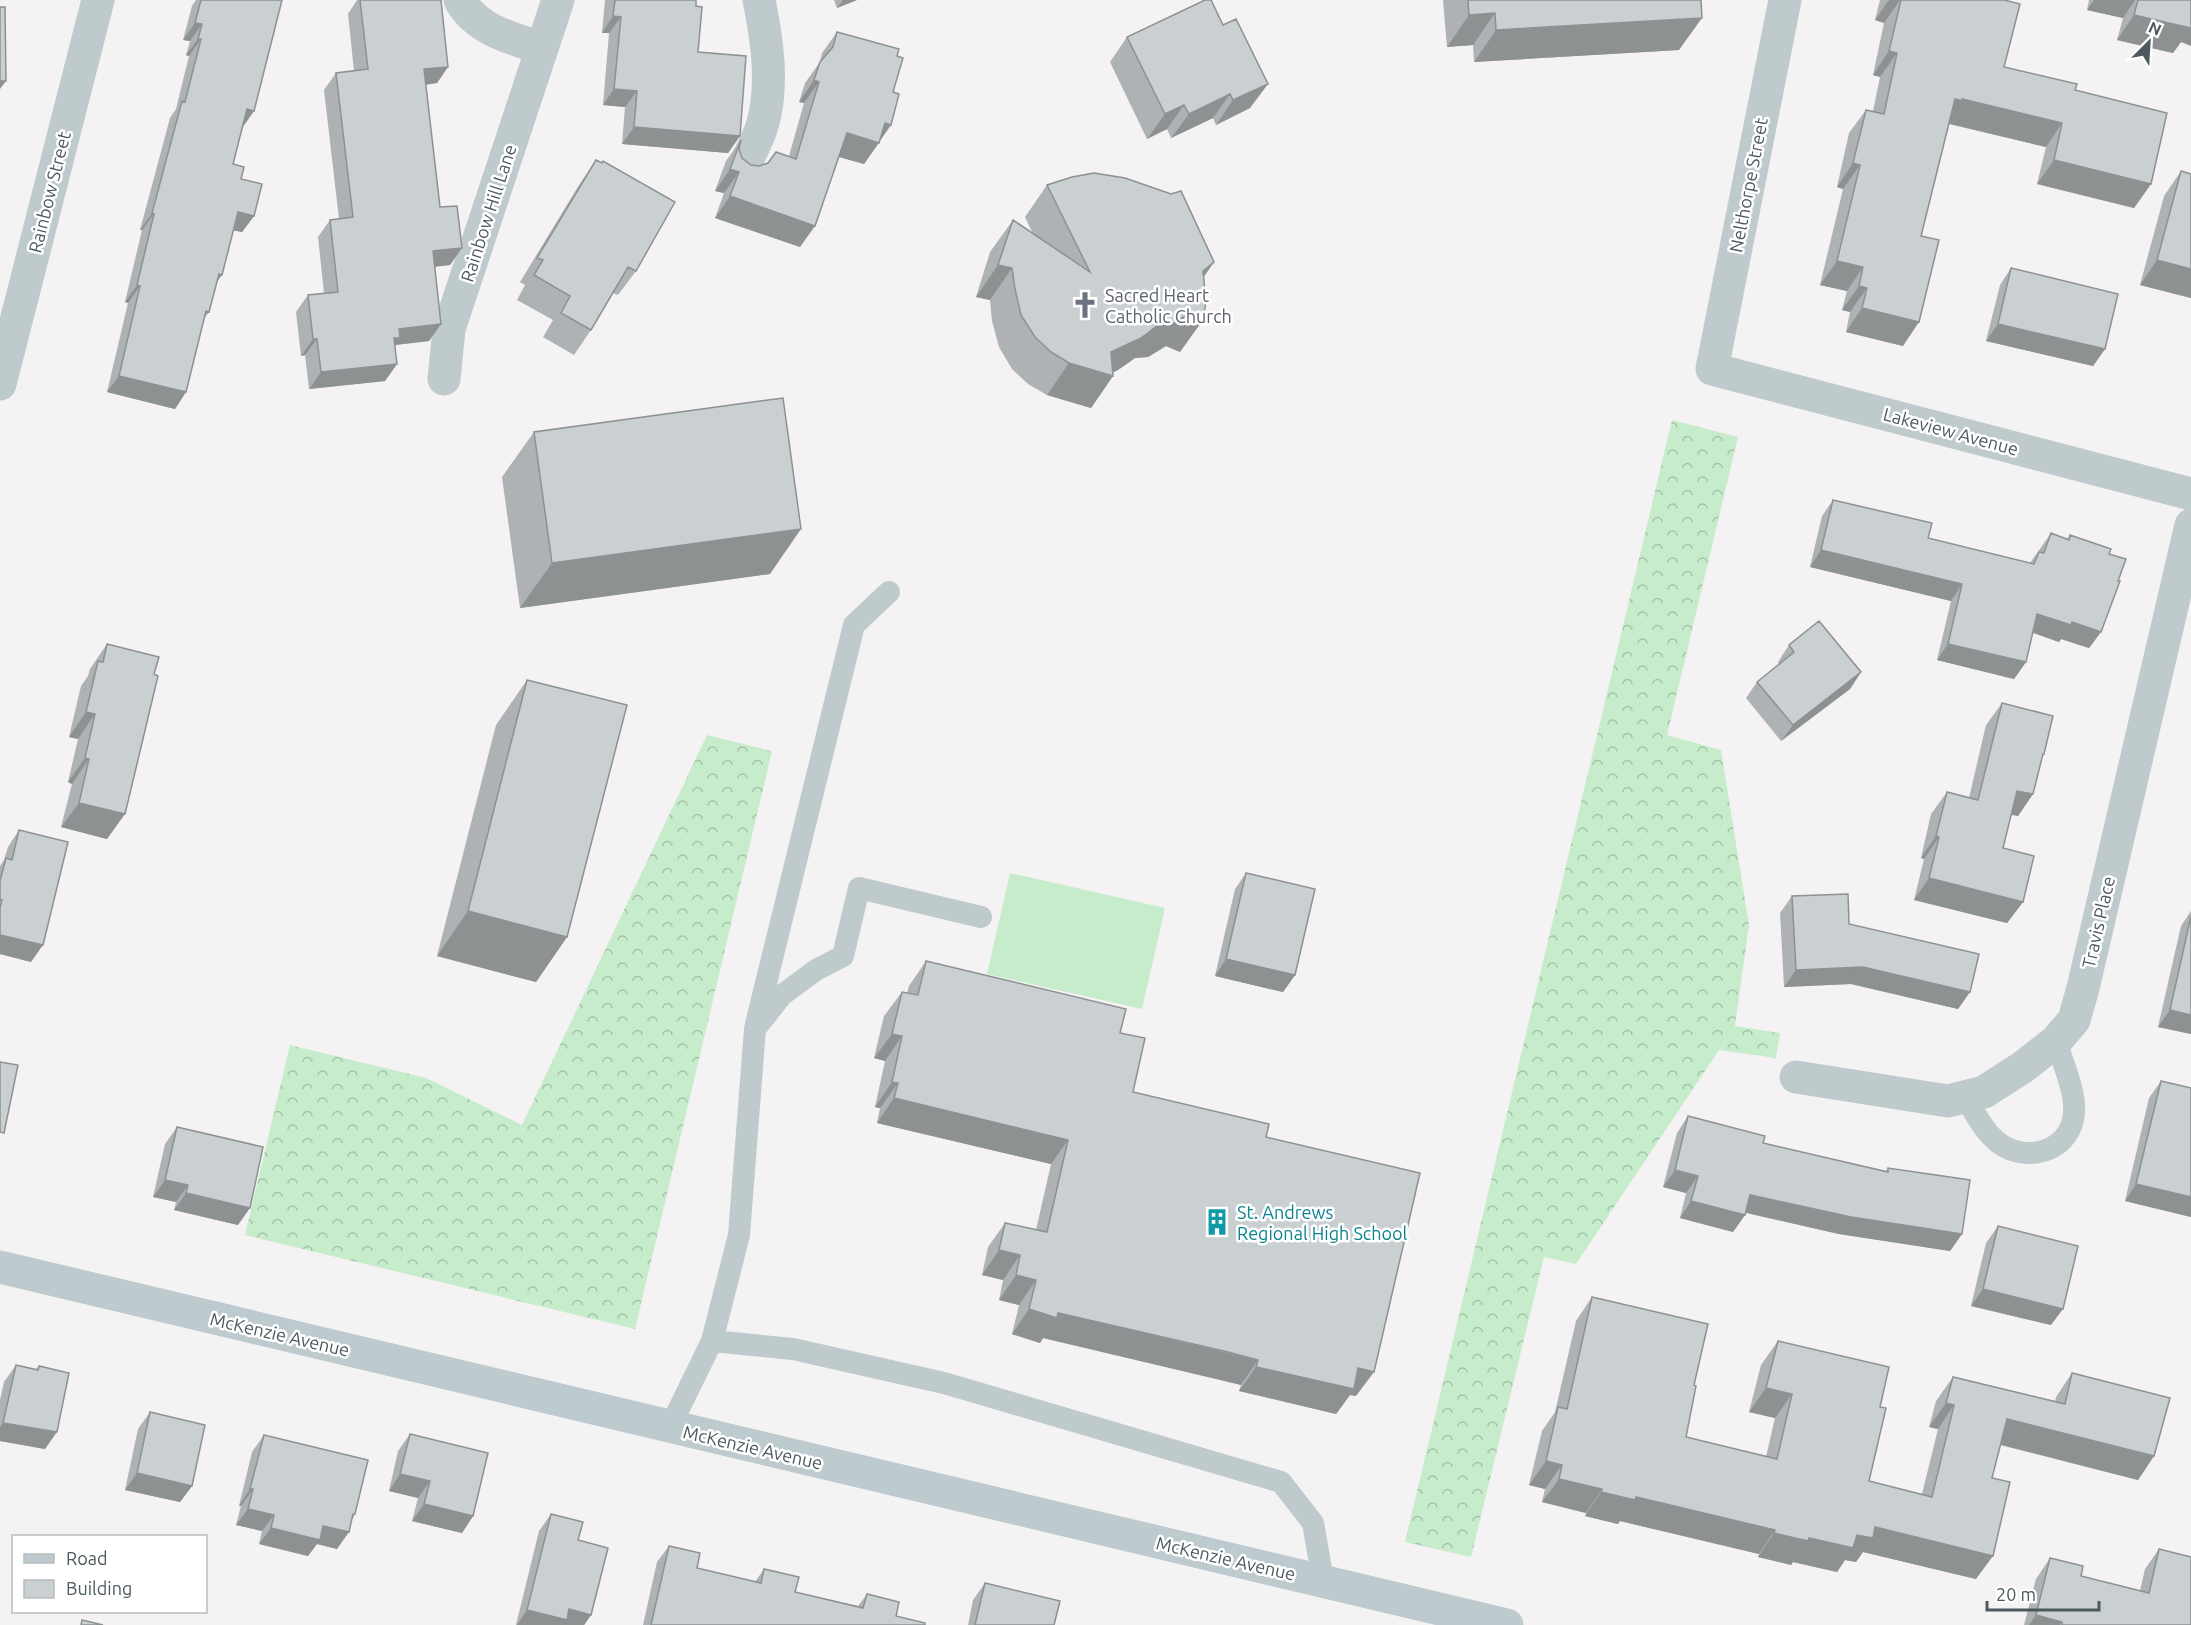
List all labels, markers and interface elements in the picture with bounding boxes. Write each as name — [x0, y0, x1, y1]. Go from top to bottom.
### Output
north arrow — [2119, 12, 2179, 72]
text: N — [2146, 18, 2164, 39]
street label: Nelthorpe Street — [1725, 116, 1771, 254]
street label: Rainbow Street — [24, 129, 74, 255]
street label: Rainbow Hill Lane — [456, 142, 520, 284]
place label: Sacred Heart Catholic Church — [1105, 285, 1232, 326]
church icon: Sacred Heart Catholic Church — [1070, 290, 1100, 320]
street label: Lakeview Avenue — [1881, 403, 2021, 459]
street label: Travis Place — [2078, 874, 2118, 970]
place label: St. Andrews Regional High School — [1237, 1202, 1408, 1243]
building icon: St. Andrews Regional High School — [1202, 1207, 1232, 1237]
street label: McKenzie Avenue — [208, 1308, 352, 1360]
street label: McKenzie Avenue — [681, 1421, 825, 1473]
street label: McKenzie Avenue — [1154, 1532, 1298, 1584]
legend — [12, 1535, 207, 1613]
text: Road — [66, 1548, 108, 1568]
scale bar — [1987, 1574, 2100, 1612]
text: Building — [66, 1578, 132, 1598]
text: 20 m — [1996, 1584, 2036, 1604]

